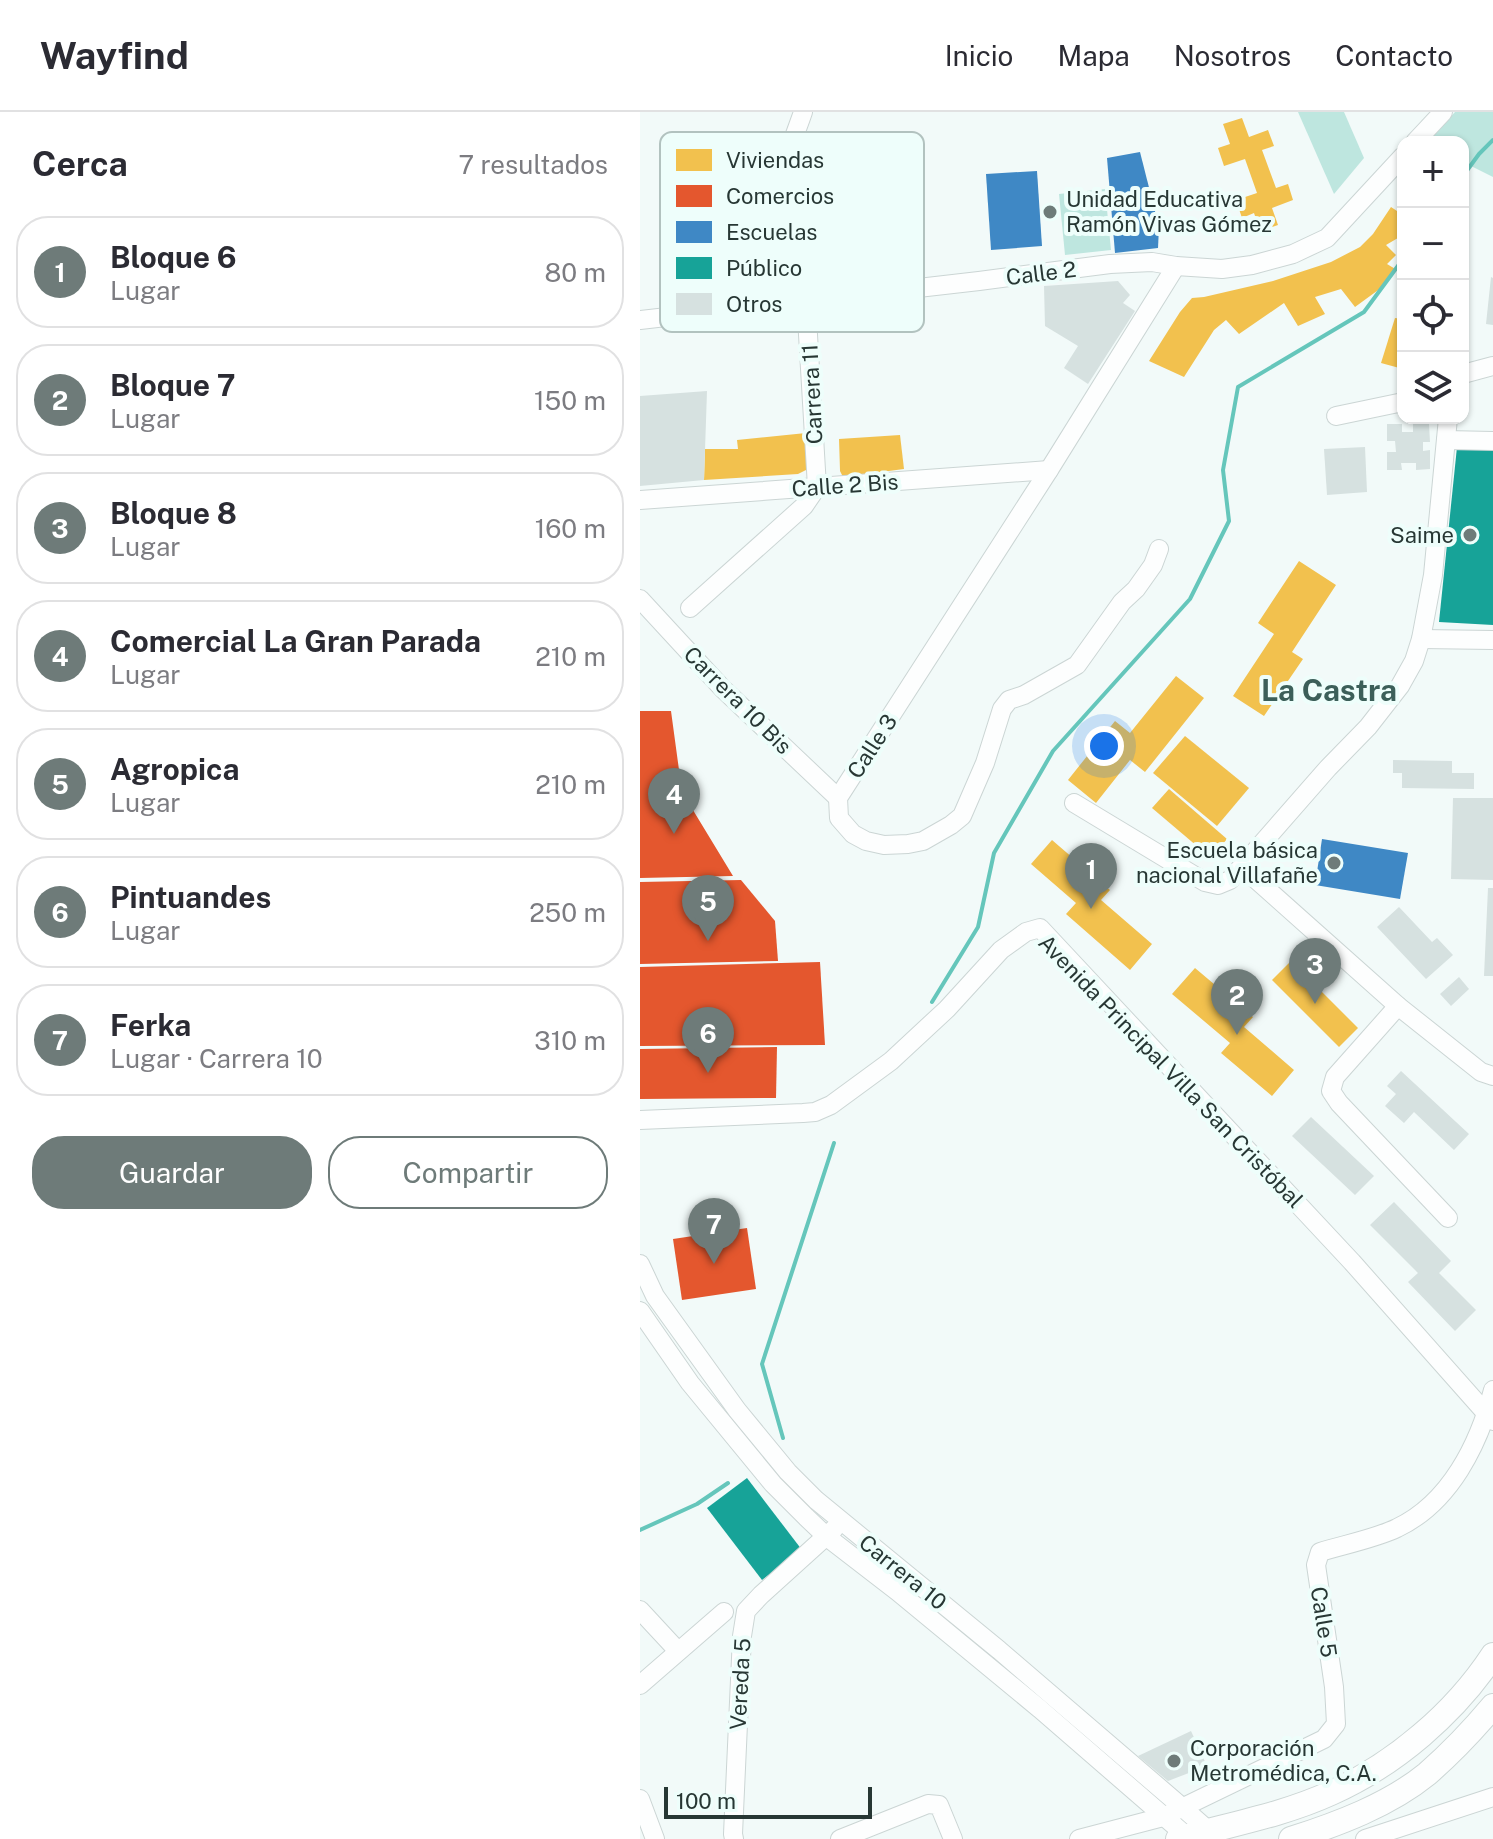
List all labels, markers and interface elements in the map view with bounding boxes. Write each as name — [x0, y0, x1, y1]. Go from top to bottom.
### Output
text: Wayfind — [40, 33, 189, 78]
text: Inicio — [945, 39, 1013, 72]
text: Mapa — [1057, 39, 1130, 72]
text: Nosotros — [1174, 39, 1291, 72]
text: Contacto — [1335, 39, 1453, 72]
legend — [660, 132, 924, 332]
map controls — [1397, 136, 1469, 424]
button: + — [1397, 136, 1469, 208]
text: Cerca — [32, 144, 128, 184]
text: Viviendas — [726, 147, 824, 173]
text: 7 resultados — [458, 149, 608, 180]
text: Comercios — [726, 183, 834, 209]
place label: Unidad Educativa Ramón Vivas Gómez — [1066, 186, 1272, 237]
marker: Unidad Educativa Ramón Vivas Gómez — [1041, 203, 1059, 221]
button: − — [1397, 208, 1469, 280]
text: Escuelas — [726, 219, 817, 245]
text: Bloque 6 — [110, 239, 237, 275]
text: Público — [726, 255, 802, 281]
street label: Calle 2 — [1004, 256, 1078, 290]
text: 1 — [54, 257, 66, 288]
text: 80 m — [545, 257, 606, 288]
text: Lugar — [110, 275, 180, 306]
button: locate — [1397, 280, 1469, 352]
text: Otros — [726, 291, 782, 317]
street label: Carrera 11 — [796, 343, 828, 445]
button: layers — [1397, 352, 1469, 424]
text: Bloque 7 — [110, 367, 236, 403]
text: 2 — [52, 385, 68, 416]
text: 150 m — [534, 385, 606, 416]
text: Lugar — [110, 403, 180, 434]
street label: Calle 2 Bis — [791, 468, 899, 502]
text: Bloque 8 — [110, 495, 237, 531]
text: 3 — [51, 513, 69, 544]
text: 160 m — [535, 513, 606, 544]
place label: Saime — [1390, 522, 1454, 548]
marker: Saime — [1461, 526, 1479, 544]
text: Lugar — [110, 531, 180, 562]
text: Comercial La Gran Parada — [110, 623, 481, 659]
text: 4 — [51, 641, 69, 672]
text: 210 m — [535, 641, 606, 672]
street label: Carrera 10 Bis — [679, 641, 797, 759]
text: Lugar — [110, 659, 180, 690]
district label: La Castra — [1261, 672, 1397, 708]
street label: Calle 3 — [842, 709, 902, 783]
your location — [1084, 726, 1124, 766]
text: Agropica — [110, 751, 239, 787]
pin: 4 — [648, 768, 700, 834]
text: 5 — [51, 769, 69, 800]
text: 210 m — [535, 769, 606, 800]
text: Lugar — [110, 787, 180, 818]
place label: Escuela básica nacional Villafañe — [1136, 837, 1318, 888]
pin: 1 — [1065, 843, 1117, 909]
marker: Escuela básica nacional Villafañe — [1325, 854, 1343, 872]
pin: 5 — [682, 875, 734, 941]
text: Pintuandes — [110, 879, 271, 915]
text: 6 — [51, 897, 69, 928]
text: 250 m — [529, 897, 606, 928]
text: Lugar — [110, 915, 180, 946]
street label: Avenida Principal Villa San Cristóbal — [1033, 929, 1309, 1213]
pin: 3 — [1289, 938, 1341, 1004]
pin: 2 — [1211, 969, 1263, 1035]
text: Ferka — [110, 1007, 191, 1043]
pin: 6 — [682, 1007, 734, 1073]
text: 7 — [52, 1025, 68, 1056]
text: 310 m — [534, 1025, 606, 1056]
text: Lugar · Carrera 10 — [110, 1043, 323, 1074]
button: Guardar — [32, 1136, 312, 1209]
button: Compartir — [328, 1136, 608, 1209]
pin: 7 — [688, 1198, 740, 1264]
street label: Carrera 10 — [854, 1529, 952, 1615]
street label: Calle 5 — [1306, 1585, 1342, 1659]
street label: Vereda 5 — [725, 1637, 755, 1731]
place label: Corporación Metromédica, C.A. — [1190, 1735, 1377, 1786]
marker: Corporación Metromédica, C.A. — [1165, 1752, 1183, 1770]
scale bar — [664, 1783, 872, 1819]
text: 100 m — [676, 1788, 736, 1814]

